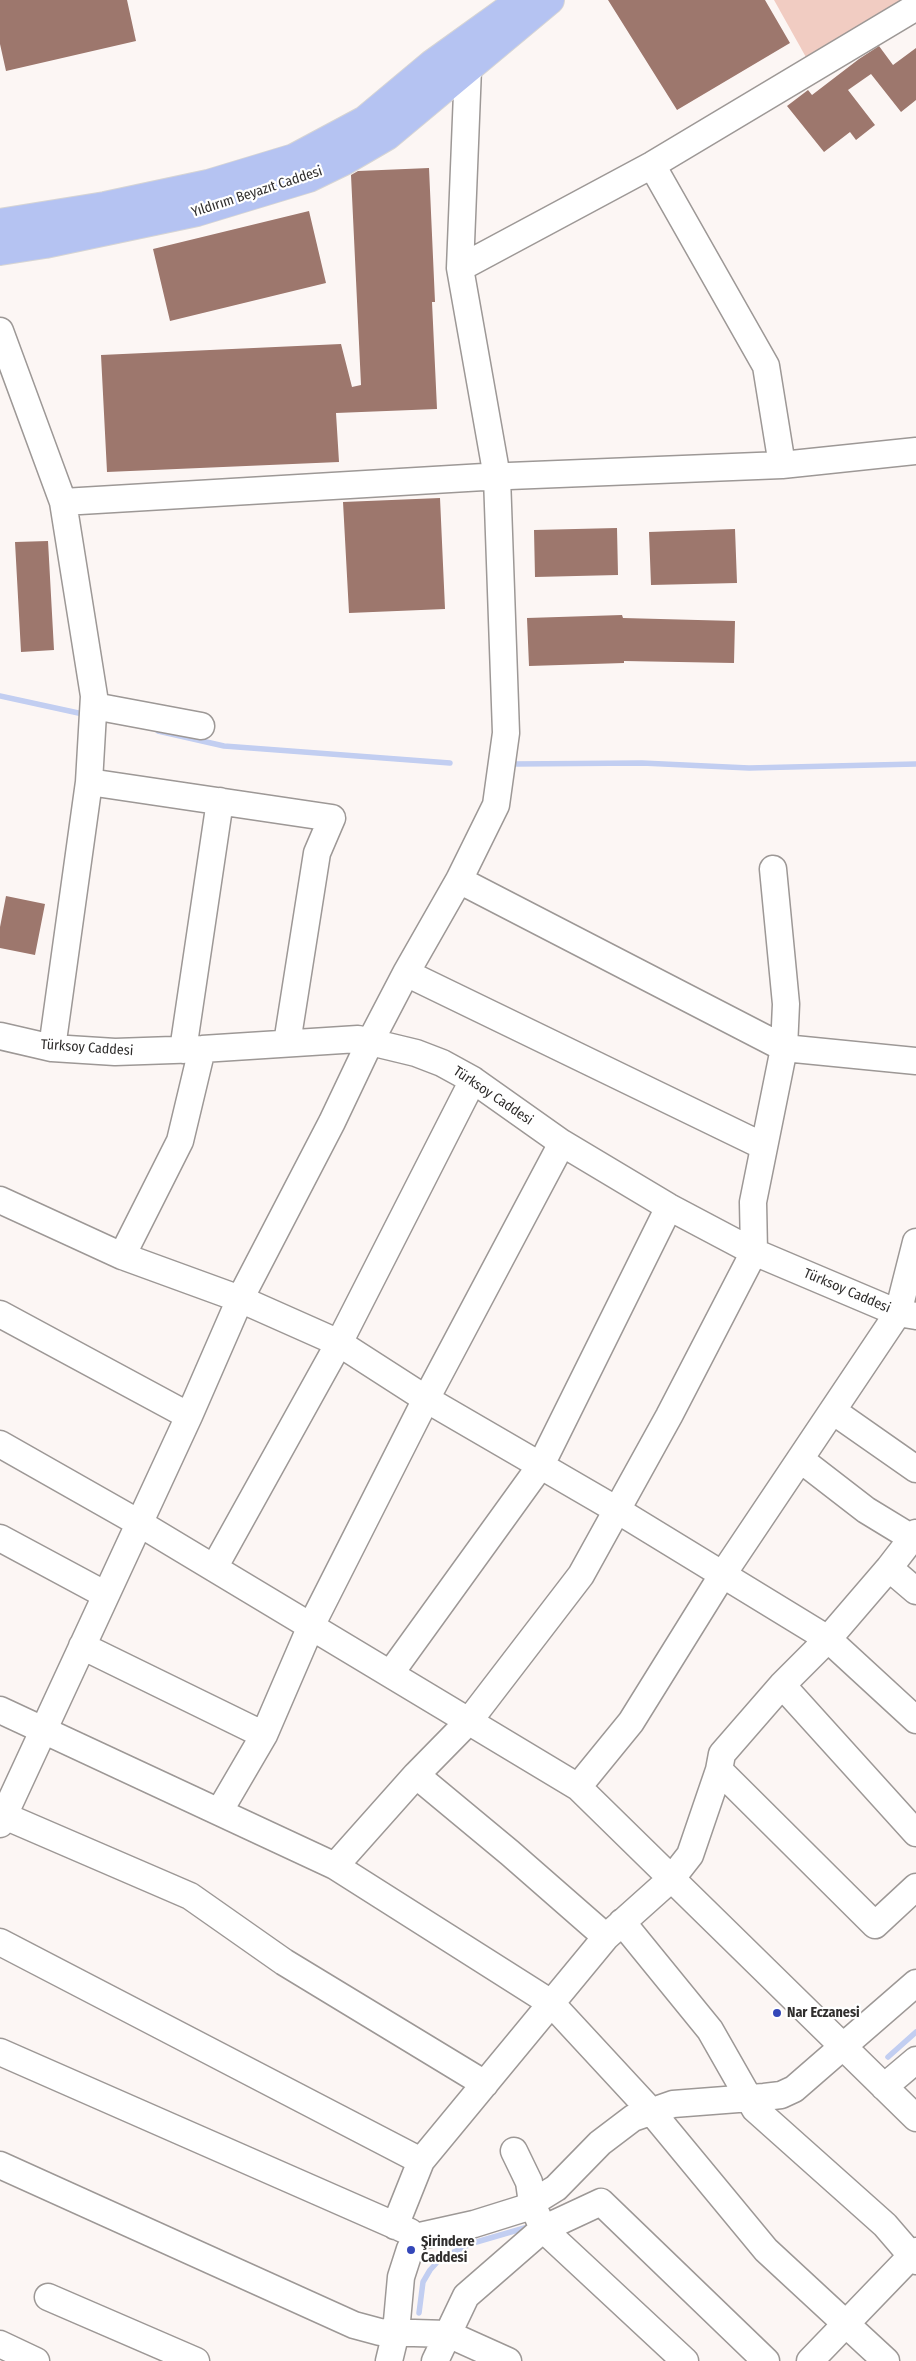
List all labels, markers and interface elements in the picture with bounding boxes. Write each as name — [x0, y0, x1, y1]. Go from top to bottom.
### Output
street label: Yıldırım Beyazıt Caddesi — [189, 163, 325, 221]
street label: Türksoy Caddesi — [40, 1036, 134, 1060]
street label: Türksoy Caddesi — [450, 1063, 536, 1129]
street label: Türksoy Caddesi — [801, 1265, 893, 1317]
place label: Nar Eczanesi — [787, 2005, 860, 2021]
marker: Nar Eczanesi — [771, 2007, 783, 2019]
place label: Şirindere Caddesi — [421, 2234, 475, 2266]
marker: Şirindere Caddesi — [405, 2244, 417, 2256]

